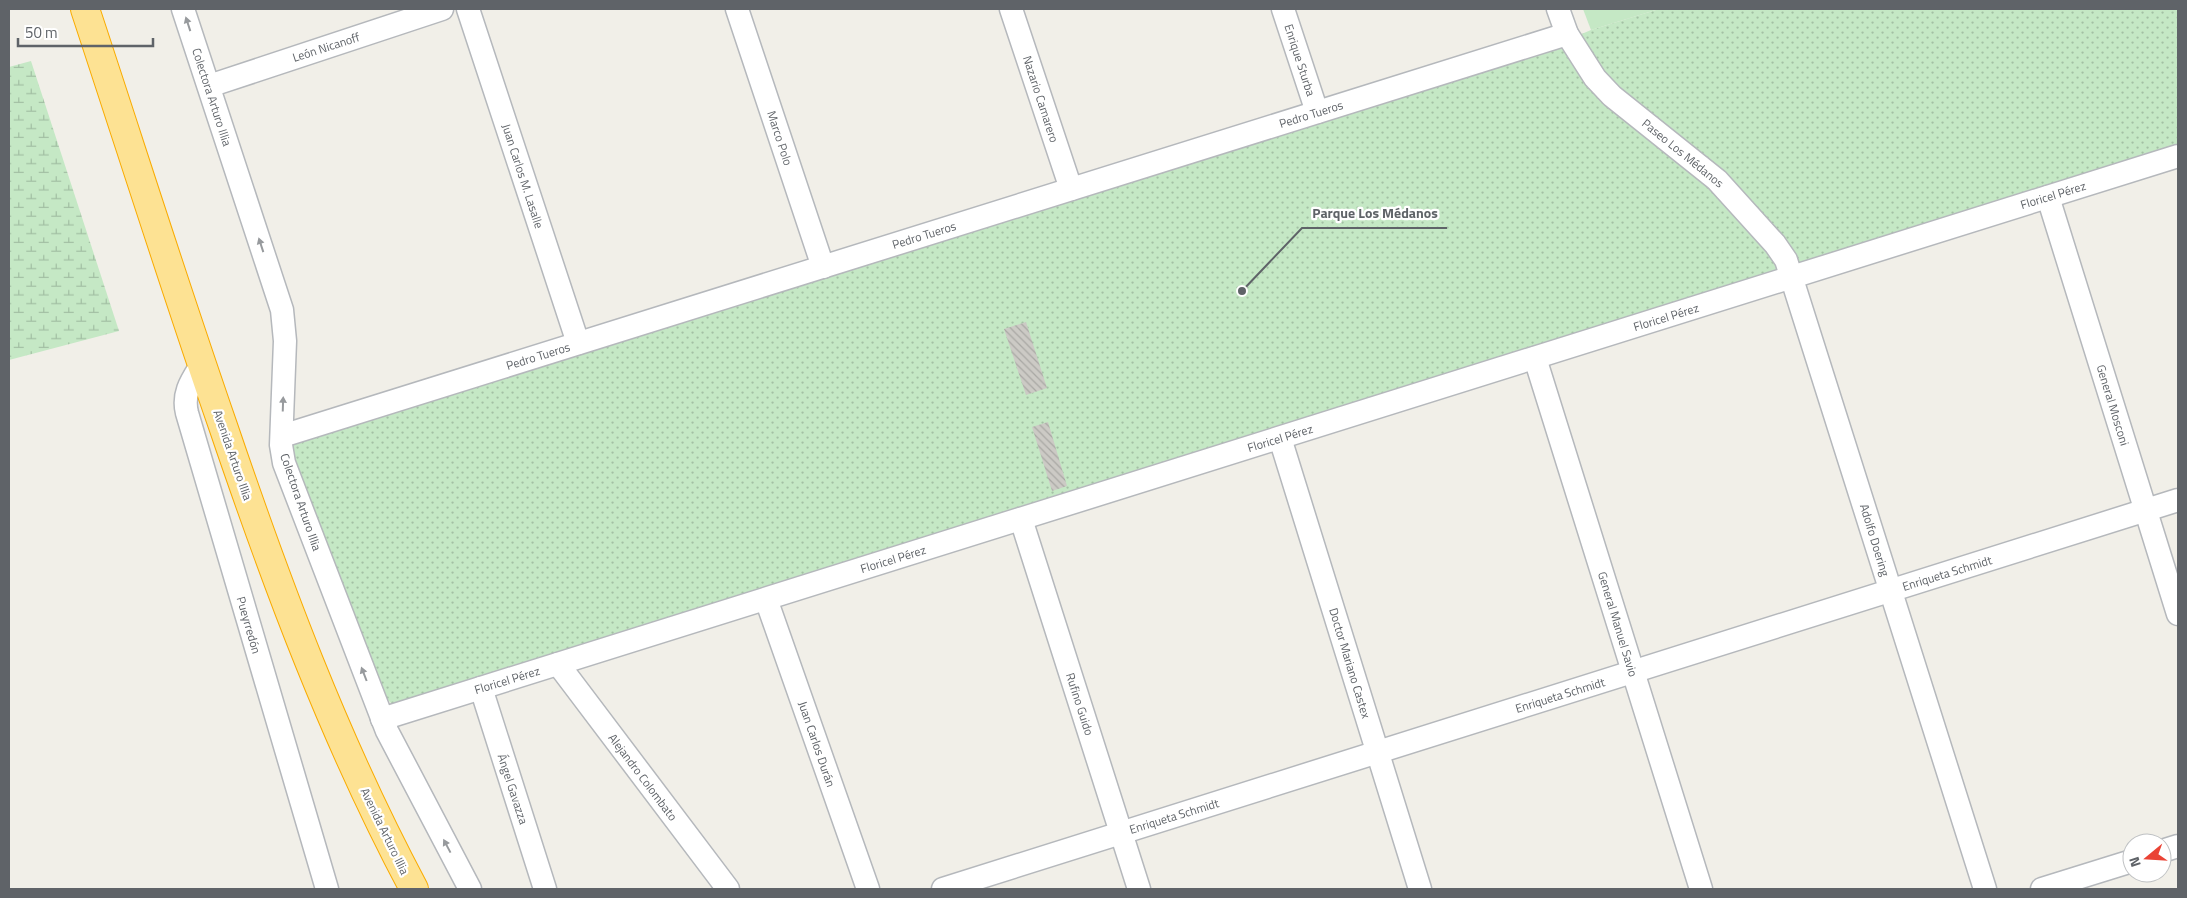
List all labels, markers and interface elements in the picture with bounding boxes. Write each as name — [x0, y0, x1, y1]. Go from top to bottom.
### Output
scale bar — [18, 15, 152, 47]
one-way arrow — [184, 16, 192, 31]
text: 50 m — [25, 21, 58, 44]
street label: Enrique Sturba — [1279, 22, 1321, 98]
street label: León Nicanoff — [290, 27, 362, 67]
street label: Colectora Arturo Illia — [187, 45, 237, 149]
street label: Nazario Camarero — [1018, 53, 1064, 145]
street label: Pedro Tueros — [1277, 95, 1346, 133]
street label: Marco Polo — [762, 108, 798, 168]
street label: Paseo Los Médanos — [1638, 114, 1728, 192]
street label: Juan Carlos M. Lasalle — [497, 121, 549, 231]
street label: Floricel Pérez — [2018, 176, 2088, 214]
callout: Parque Los Médanos — [1302, 199, 1447, 228]
text: Parque Los Médanos — [1312, 202, 1438, 223]
street label: Pedro Tueros — [890, 216, 959, 254]
one-way arrow — [257, 237, 264, 252]
street label: Floricel Pérez — [1631, 298, 1701, 336]
street label: Pedro Tueros — [504, 337, 573, 375]
street label: General Mosconi — [2092, 362, 2134, 448]
one-way arrow — [279, 395, 287, 411]
street label: Avenida Arturo Illia — [209, 407, 257, 503]
street label: Floricel Pérez — [1245, 419, 1315, 457]
street label: Colectora Arturo Illia — [275, 451, 327, 553]
street label: Adolfo Doering — [1855, 501, 1895, 579]
street label: Floricel Pérez — [858, 540, 928, 578]
street label: Enriqueta Schmidt — [1900, 550, 1995, 596]
street label: General Manuel Savio — [1593, 569, 1643, 679]
street label: Pueyrredón — [232, 594, 266, 656]
street label: Doctor Mariano Castex — [1324, 605, 1376, 721]
street label: Floricel Pérez — [472, 661, 542, 699]
one-way arrow — [360, 666, 367, 681]
street label: Rufino Guido — [1061, 670, 1099, 738]
street label: Enriqueta Schmidt — [1513, 672, 1608, 718]
street label: Juan Carlos Durán — [793, 699, 841, 789]
street label: Alejandro Colombato — [604, 729, 682, 825]
street label: Ángel Gavazza — [493, 751, 533, 827]
street label: Avenida Arturo Illia — [356, 784, 414, 878]
street label: Enriqueta Schmidt — [1127, 793, 1222, 839]
north arrow — [2122, 833, 2172, 883]
one-way arrow — [443, 839, 451, 854]
text: N — [2123, 854, 2146, 870]

